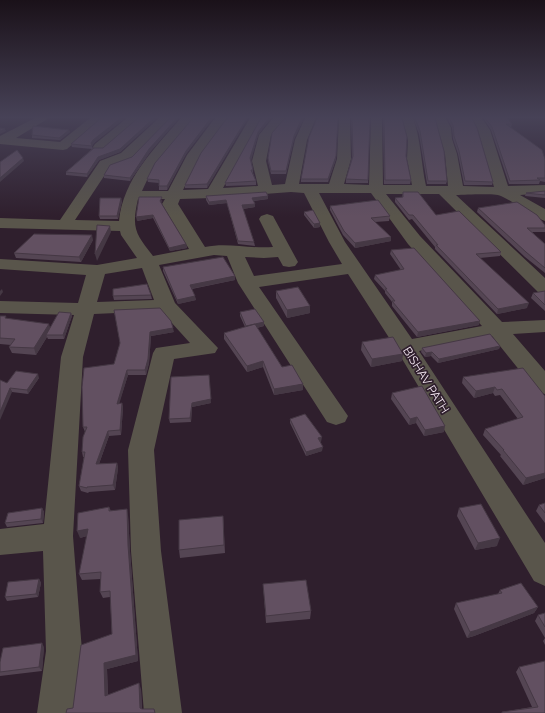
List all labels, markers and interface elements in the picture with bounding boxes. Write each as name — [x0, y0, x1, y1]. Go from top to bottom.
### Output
street label: BISHAV PATH — [400, 344, 452, 416]

